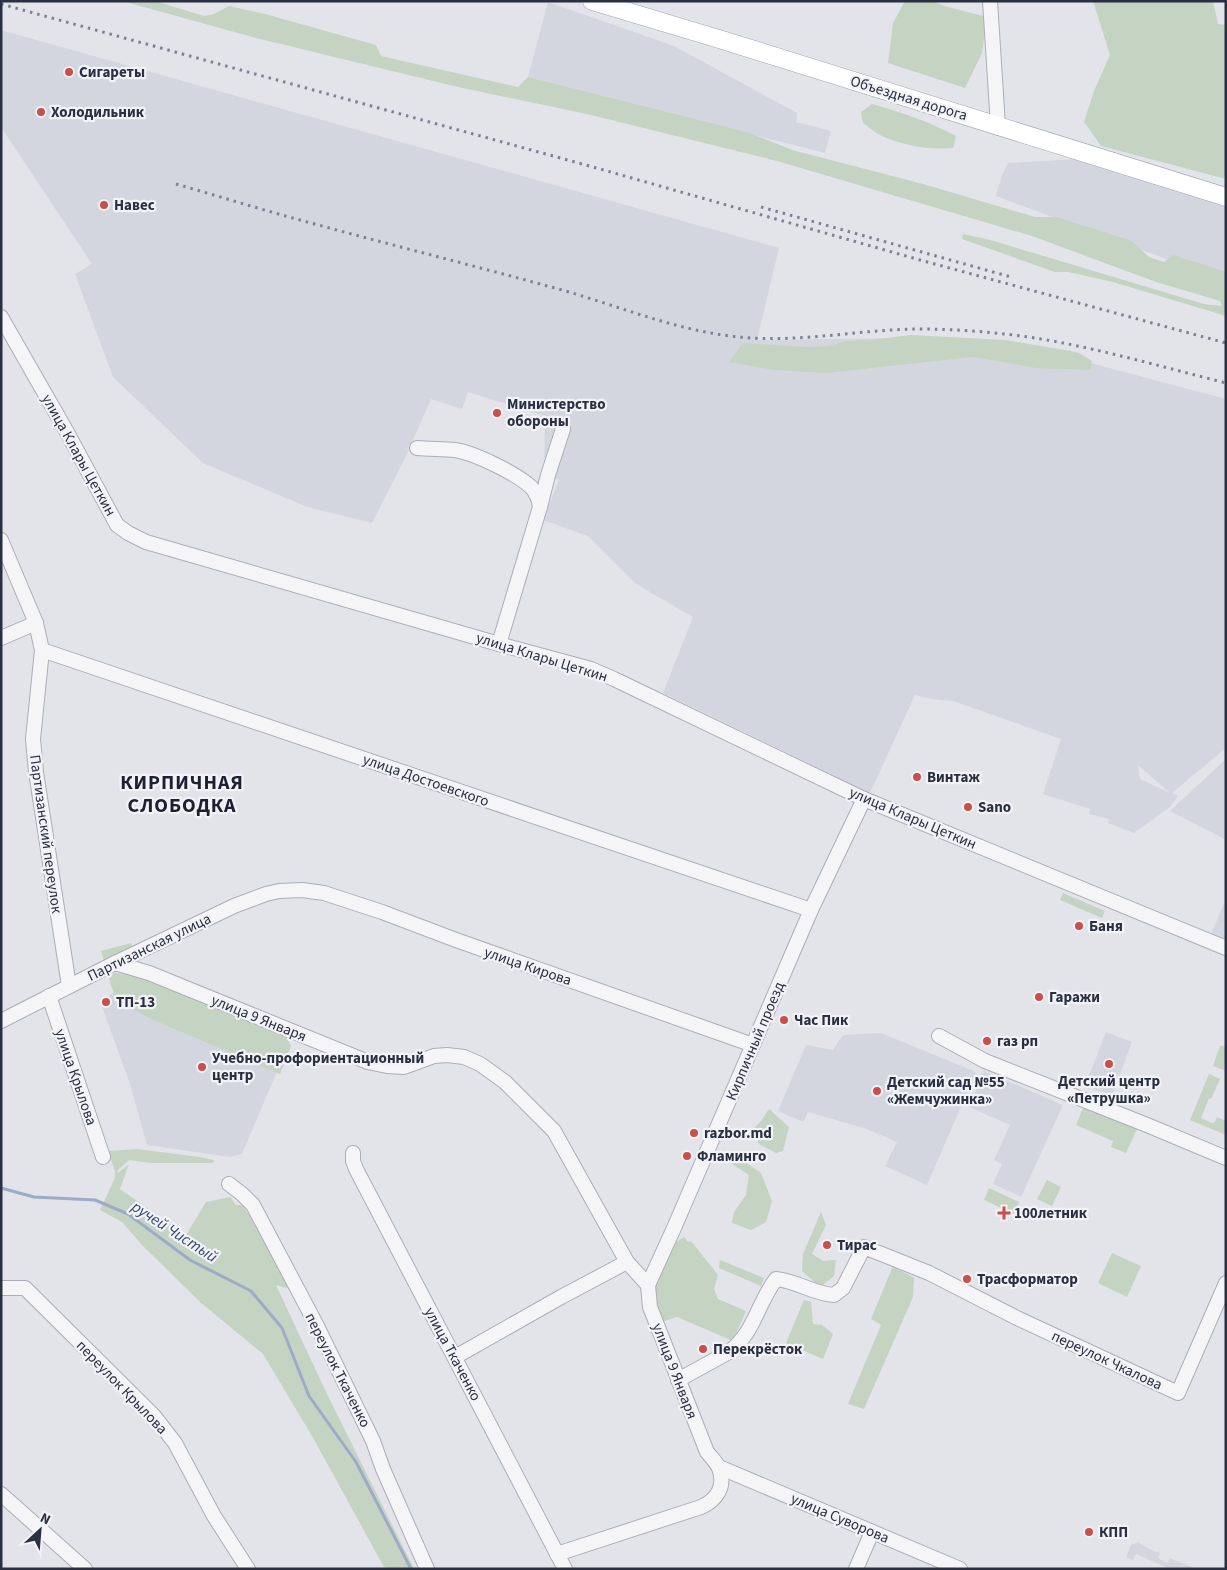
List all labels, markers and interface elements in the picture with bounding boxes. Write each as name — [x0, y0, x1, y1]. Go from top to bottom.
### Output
place label: Сигареты — [79, 62, 145, 83]
marker: Сигареты — [63, 66, 75, 78]
street label: Объездная дорога — [848, 71, 970, 126]
place label: Холодильник — [51, 102, 145, 123]
marker: Холодильник — [35, 106, 47, 118]
place label: Навес — [114, 195, 155, 216]
marker: Навес — [98, 199, 110, 211]
street label: улица Клары Цеткин — [36, 390, 121, 520]
place label: Министерство обороны — [507, 394, 605, 432]
marker: Министерство обороны — [491, 407, 503, 419]
street label: улица Клары Цеткин — [474, 627, 610, 687]
street label: улица Достоевского — [360, 749, 492, 812]
street label: Партизанский переулок — [24, 754, 67, 915]
place label: Винтаж — [927, 767, 981, 788]
district label: КИРПИЧНАЯ СЛОБОДКА — [120, 769, 244, 820]
marker: Винтаж — [911, 771, 923, 783]
street label: улица Клары Цеткин — [846, 782, 980, 855]
place label: Sano — [978, 797, 1011, 818]
marker: Sano — [962, 801, 974, 813]
street label: Партизанская улица — [84, 908, 215, 987]
place label: Баня — [1089, 916, 1123, 937]
marker: Баня — [1073, 920, 1085, 932]
street label: улица Кирова — [481, 942, 574, 991]
street label: Кирпичный проезд — [721, 979, 790, 1104]
place label: Гаражи — [1049, 987, 1100, 1008]
street label: улица 9 Января — [208, 990, 310, 1047]
marker: Гаражи — [1033, 991, 1045, 1003]
place label: ТП-13 — [116, 992, 155, 1013]
marker: ТП-13 — [100, 996, 112, 1008]
place label: Час Пик — [794, 1010, 849, 1031]
marker: Час Пик — [778, 1014, 790, 1026]
street label: улица Крылова — [49, 1026, 102, 1128]
place label: газ рп — [997, 1031, 1038, 1052]
marker: газ рп — [981, 1035, 993, 1047]
place label: Учебно-профориентационный центр — [212, 1048, 424, 1086]
marker: Детский центр «Петрушка» — [1103, 1058, 1115, 1070]
marker: Учебно-профориентационный центр — [196, 1061, 208, 1073]
place label: Детский центр «Петрушка» — [1058, 1071, 1160, 1109]
place label: Детский сад №55 «Жемчужинка» — [887, 1072, 1005, 1110]
marker: Детский сад №55 «Жемчужинка» — [871, 1085, 883, 1097]
place label: razbor.md — [704, 1123, 772, 1144]
marker: razbor.md — [688, 1127, 700, 1139]
place label: Фламинго — [697, 1146, 766, 1167]
marker: Фламинго — [681, 1150, 693, 1162]
water label: ручей Чистый — [126, 1195, 222, 1268]
place label: 100летник — [1014, 1203, 1088, 1224]
marker: 100летник — [998, 1207, 1010, 1219]
place label: Тирас — [837, 1235, 877, 1256]
marker: Тирас — [821, 1239, 833, 1251]
place label: Трасформатор — [977, 1269, 1078, 1290]
marker: Трасформатор — [961, 1273, 973, 1285]
street label: улица Ткаченко — [419, 1304, 486, 1405]
street label: переулок Ткаченко — [300, 1309, 376, 1431]
street label: улица 9 Января — [647, 1320, 702, 1422]
street label: переулок Чкалова — [1048, 1326, 1166, 1395]
street label: переулок Крылова — [71, 1336, 172, 1439]
place label: Перекрёсток — [713, 1339, 803, 1360]
marker: Перекрёсток — [697, 1343, 709, 1355]
street label: улица Суворова — [787, 1488, 892, 1549]
north arrow — [15, 1505, 65, 1555]
text: N — [37, 1508, 54, 1530]
place label: КПП — [1099, 1522, 1128, 1543]
marker: КПП — [1083, 1526, 1095, 1538]

